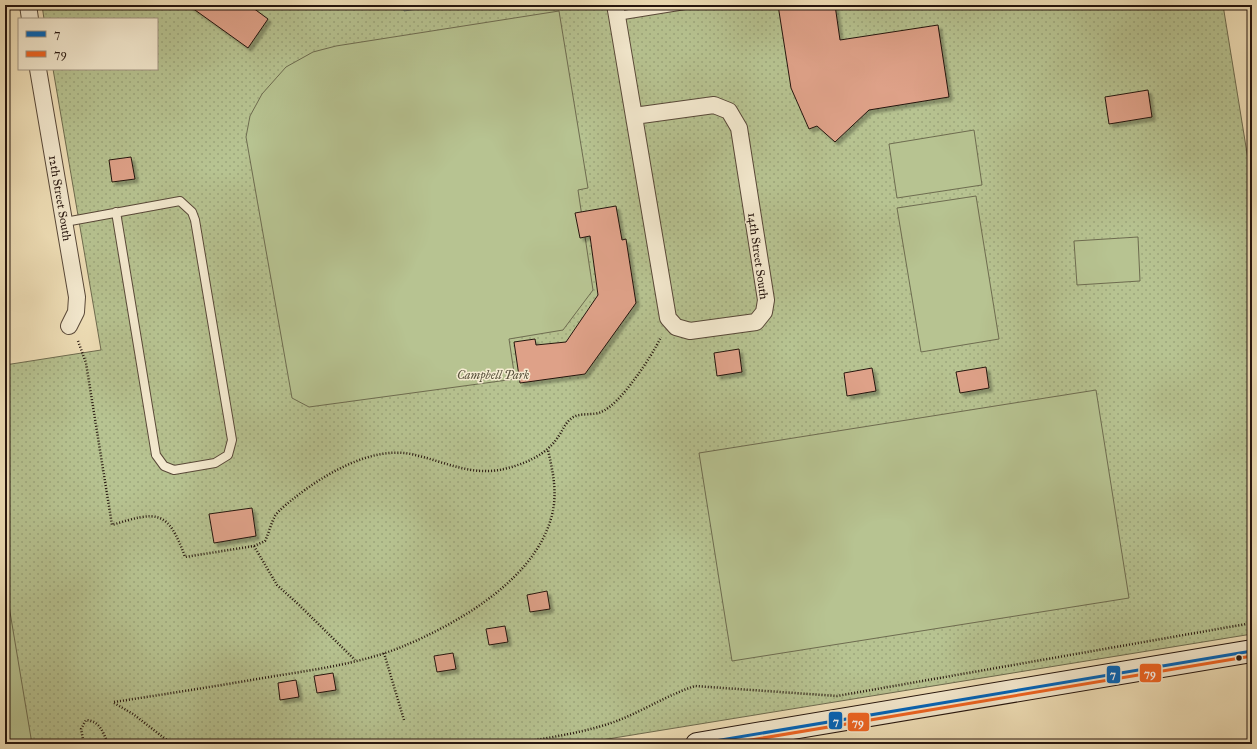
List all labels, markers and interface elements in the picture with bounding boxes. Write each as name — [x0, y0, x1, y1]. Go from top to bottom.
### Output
legend — [18, 18, 158, 70]
text: 7 — [54, 27, 60, 41]
text: 79 — [54, 47, 67, 61]
street label: 12th Street South — [46, 154, 74, 243]
street label: 14th Street South — [745, 212, 771, 301]
park label: Campbell Park — [457, 368, 530, 383]
unlabelled marker — [1234, 653, 1244, 663]
line badge: 79 — [1139, 663, 1162, 683]
line badge: 7 — [1106, 665, 1121, 684]
text: 79 — [1144, 667, 1156, 681]
text: 7 — [1110, 668, 1116, 681]
line badge: 7 — [828, 711, 843, 730]
line badge: 79 — [847, 712, 870, 732]
text: 7 — [833, 715, 839, 728]
text: 79 — [852, 716, 864, 730]

